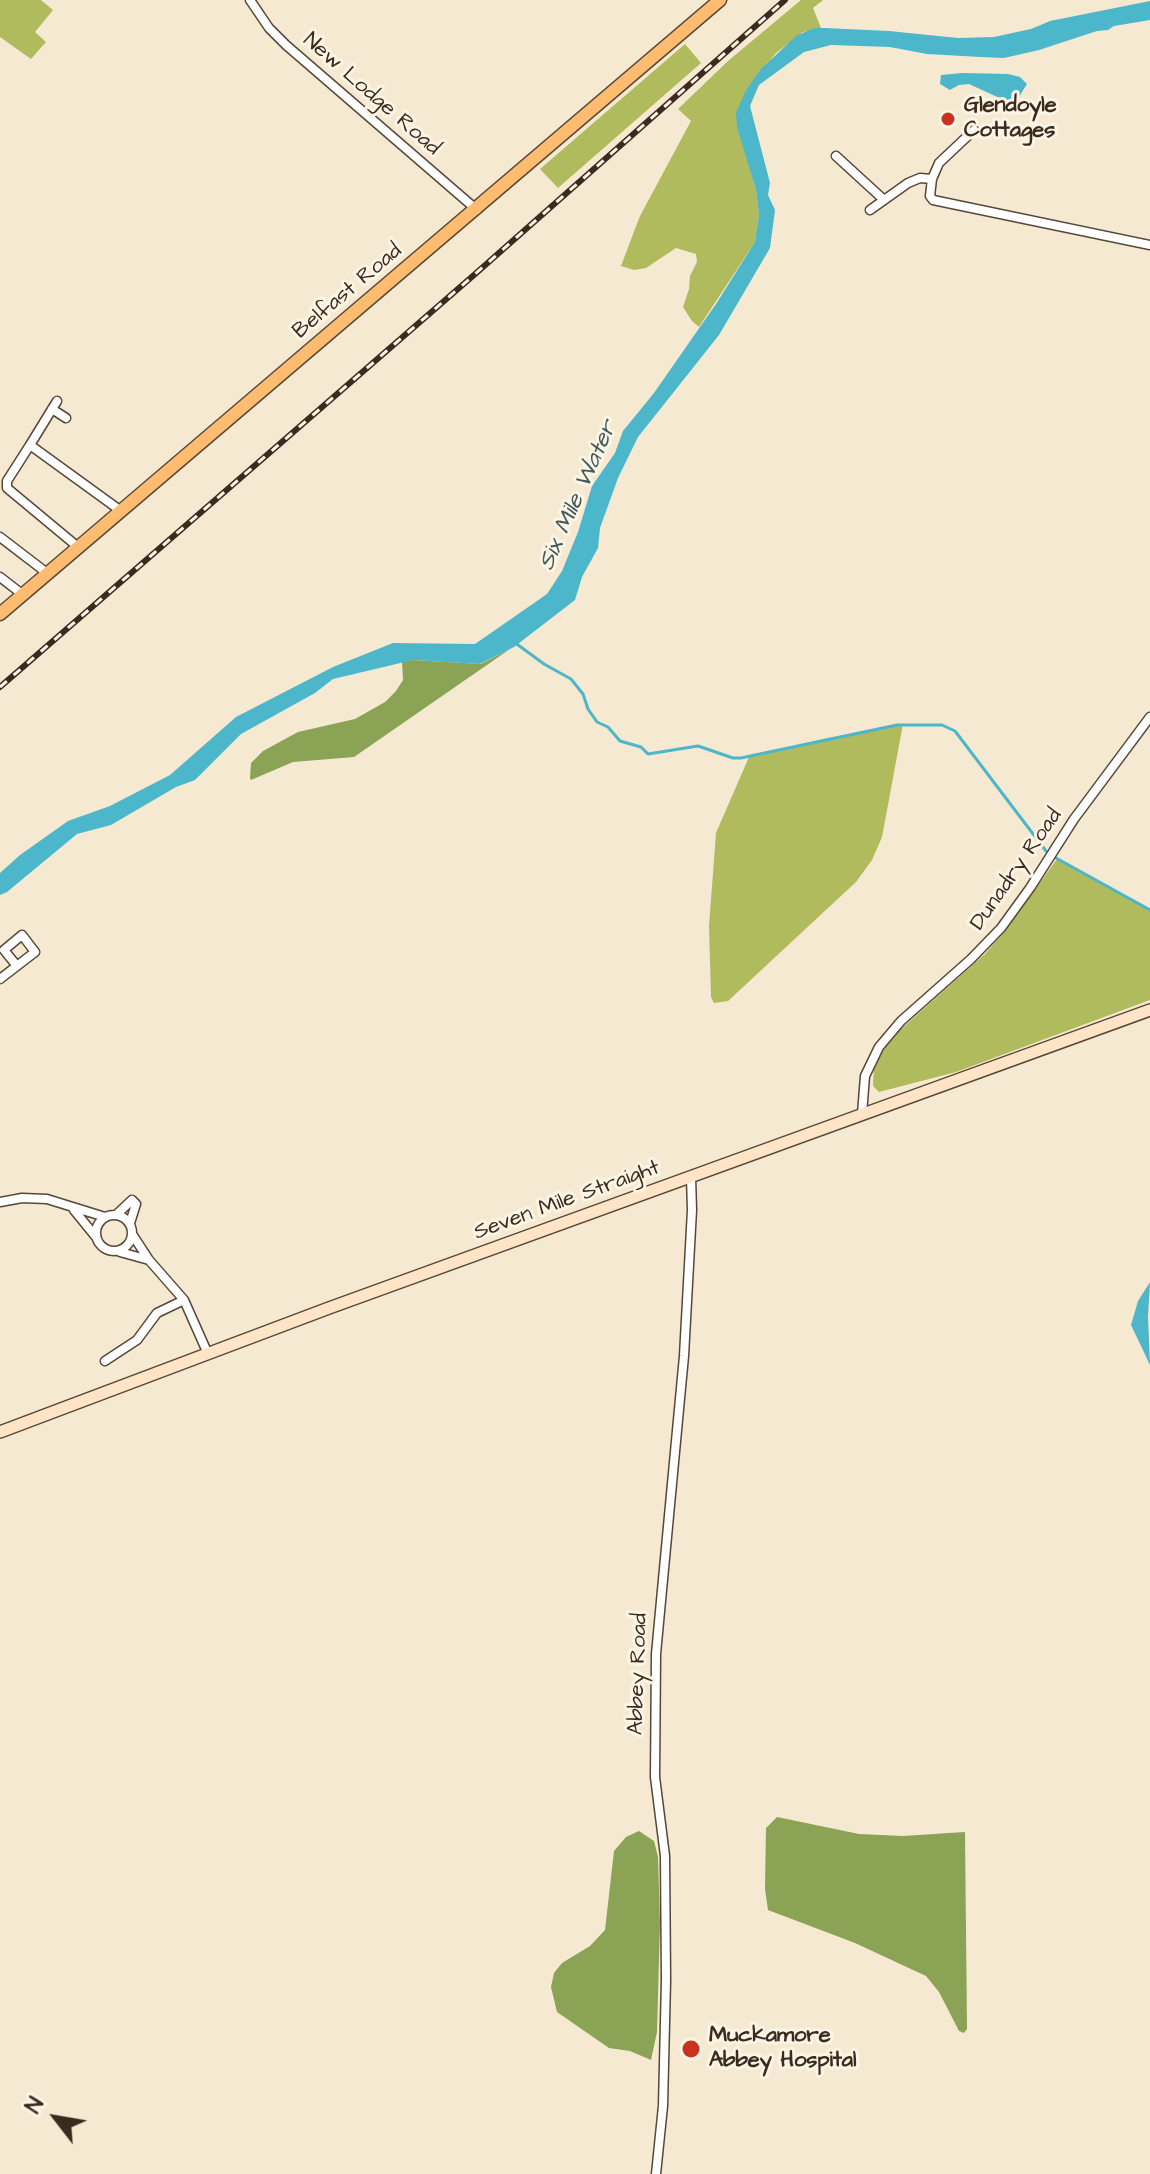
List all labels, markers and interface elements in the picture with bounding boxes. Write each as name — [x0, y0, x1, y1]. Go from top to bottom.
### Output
street label: New Lodge Road — [297, 28, 445, 162]
place label: Glendoyle Cottages — [964, 93, 1057, 144]
marker: Glendoyle Cottages — [939, 110, 957, 128]
street label: Belfast Road — [288, 239, 408, 345]
water label: Six Mile Water — [533, 417, 625, 575]
street label: Dunadry Road — [965, 804, 1069, 936]
street label: Seven Mile Straight — [471, 1155, 663, 1247]
street label: Abbey Road — [624, 1613, 654, 1735]
place label: Muckamore Abbey Hospital — [709, 2023, 856, 2074]
marker: Muckamore Abbey Hospital — [680, 2038, 702, 2060]
north arrow — [16, 2078, 96, 2158]
text: N — [18, 2091, 52, 2119]

